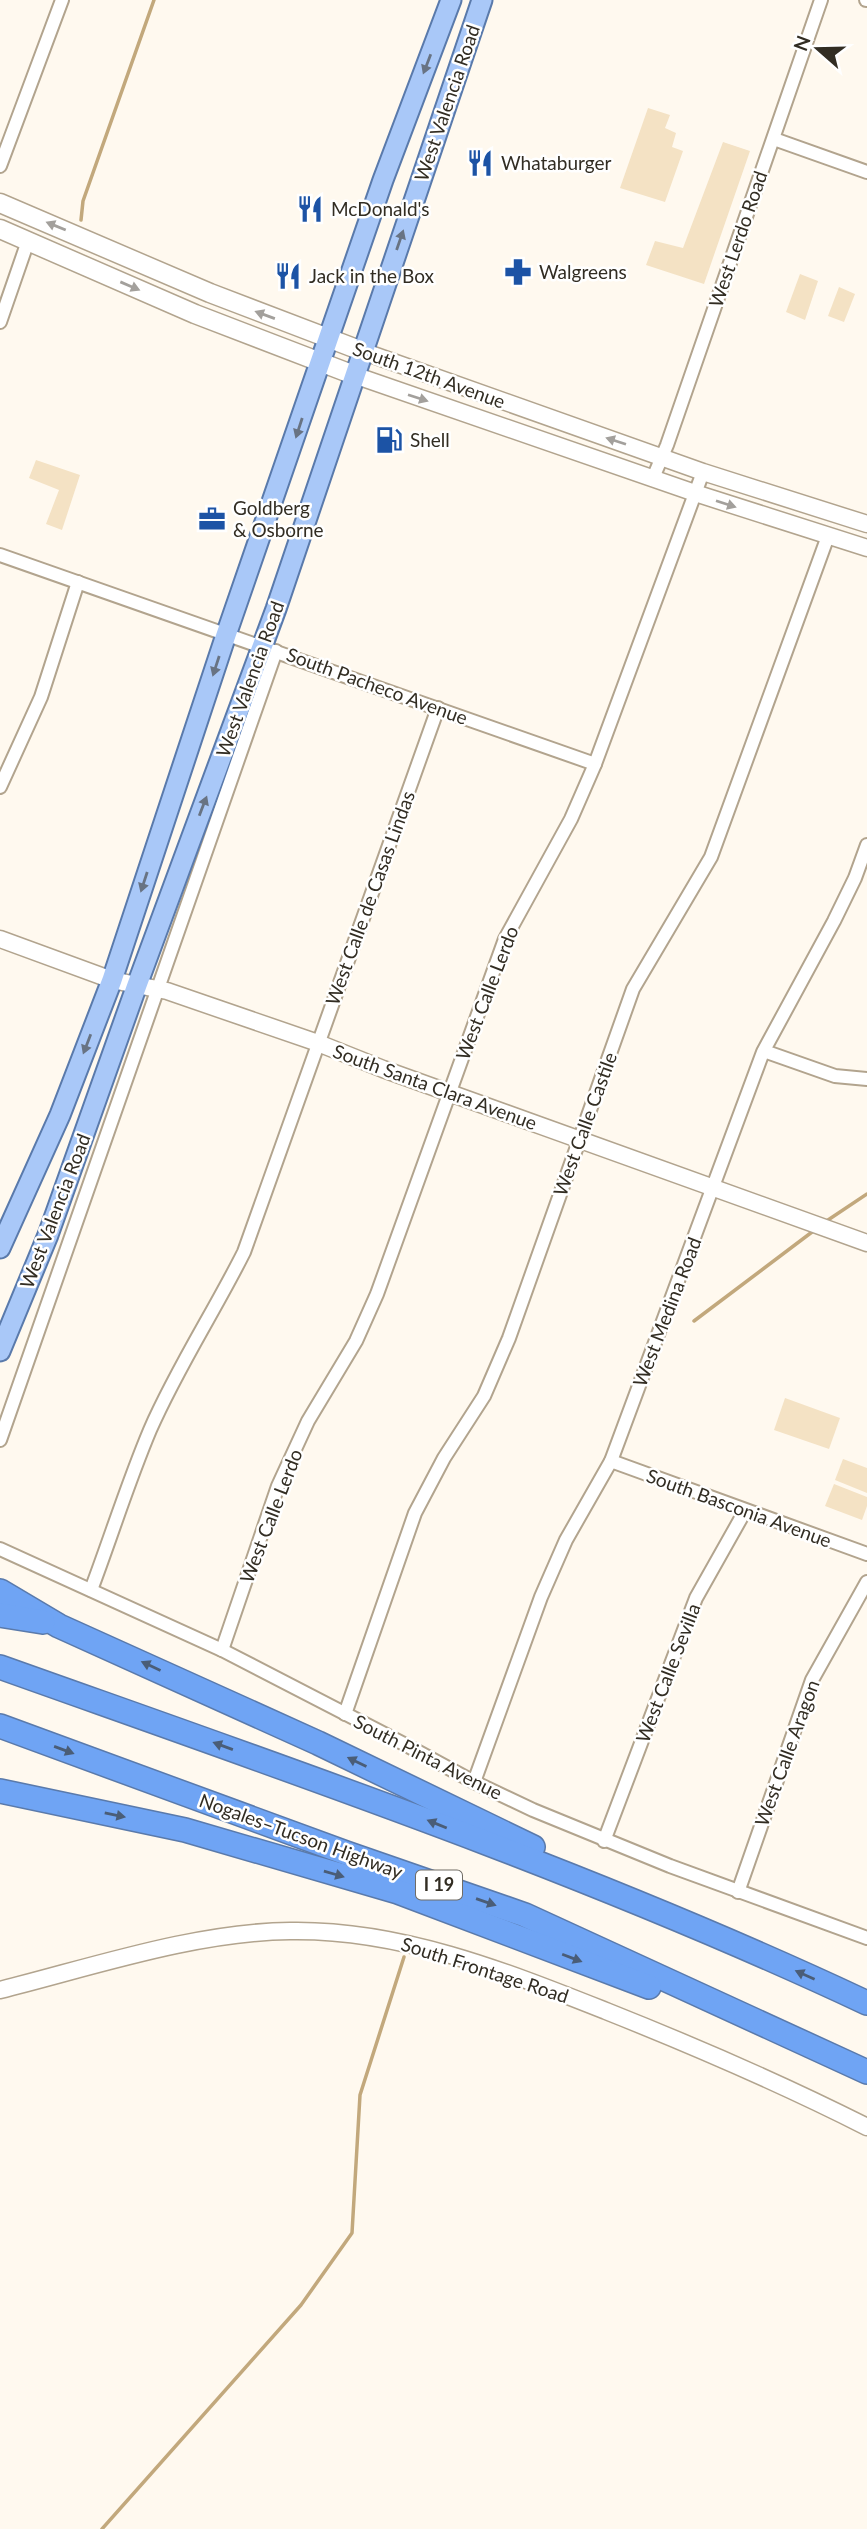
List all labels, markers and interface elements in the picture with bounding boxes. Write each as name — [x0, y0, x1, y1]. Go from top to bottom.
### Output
north arrow — [783, 14, 853, 84]
street label: West Valencia Road — [409, 22, 484, 184]
text: N — [788, 32, 815, 54]
one-way arrow — [422, 53, 433, 74]
restaurant icon: Whataburger — [465, 148, 495, 178]
place label: Whataburger — [501, 151, 611, 174]
street label: West Lerdo Road — [703, 168, 772, 310]
restaurant icon: McDonald's — [295, 194, 325, 224]
place label: McDonald's — [331, 197, 430, 220]
one-way arrow — [45, 221, 66, 232]
one-way arrow — [395, 230, 406, 251]
pharmacy icon: Walgreens — [503, 257, 533, 287]
place label: Walgreens — [539, 260, 627, 283]
restaurant icon: Jack in the Box — [273, 261, 303, 291]
place label: Jack in the Box — [309, 264, 435, 287]
one-way arrow — [120, 280, 140, 292]
one-way arrow — [255, 309, 276, 320]
street label: South 12th Avenue — [350, 336, 509, 413]
one-way arrow — [408, 393, 429, 403]
one-way arrow — [293, 417, 303, 438]
fuel station icon: Shell — [374, 425, 404, 455]
place label: Shell — [410, 428, 450, 451]
one-way arrow — [606, 435, 627, 446]
place label: Goldberg & Osborne — [233, 496, 324, 541]
one-way arrow — [716, 499, 737, 509]
office icon: Goldberg & Osborne — [197, 504, 227, 534]
street label: West Valencia Road — [211, 598, 288, 760]
street label: South Pacheco Avenue — [284, 642, 471, 729]
one-way arrow — [210, 655, 221, 676]
street label: West Calle de Casas Lindas — [320, 788, 419, 1008]
one-way arrow — [198, 796, 209, 817]
one-way arrow — [138, 871, 149, 892]
street label: West Calle Lerdo — [450, 923, 523, 1063]
one-way arrow — [82, 1034, 93, 1055]
street label: South Santa Clara Avenue — [330, 1039, 540, 1134]
street label: West Calle Castile — [548, 1049, 621, 1199]
street label: West Valencia Road — [14, 1130, 95, 1291]
street label: West Medina Road — [627, 1234, 706, 1390]
street label: West Calle Lerdo — [234, 1446, 307, 1586]
street label: South Basconia Avenue — [644, 1463, 835, 1552]
street label: West Calle Sevilla — [630, 1600, 705, 1746]
one-way arrow — [141, 1660, 161, 1672]
street label: West Calle Aragon — [749, 1677, 824, 1829]
street label: South Pinta Avenue — [350, 1709, 506, 1804]
one-way arrow — [212, 1740, 233, 1751]
one-way arrow — [54, 1745, 75, 1756]
one-way arrow — [347, 1756, 367, 1767]
street label: Nogales–Tucson Highway — [196, 1788, 406, 1883]
one-way arrow — [104, 1810, 126, 1821]
one-way arrow — [426, 1818, 447, 1829]
one-way arrow — [324, 1869, 345, 1879]
road number: I 19 — [416, 1870, 462, 1899]
one-way arrow — [475, 1897, 496, 1908]
street label: South Frontage Road — [399, 1932, 572, 2007]
one-way arrow — [561, 1953, 582, 1964]
one-way arrow — [795, 1969, 815, 1981]

